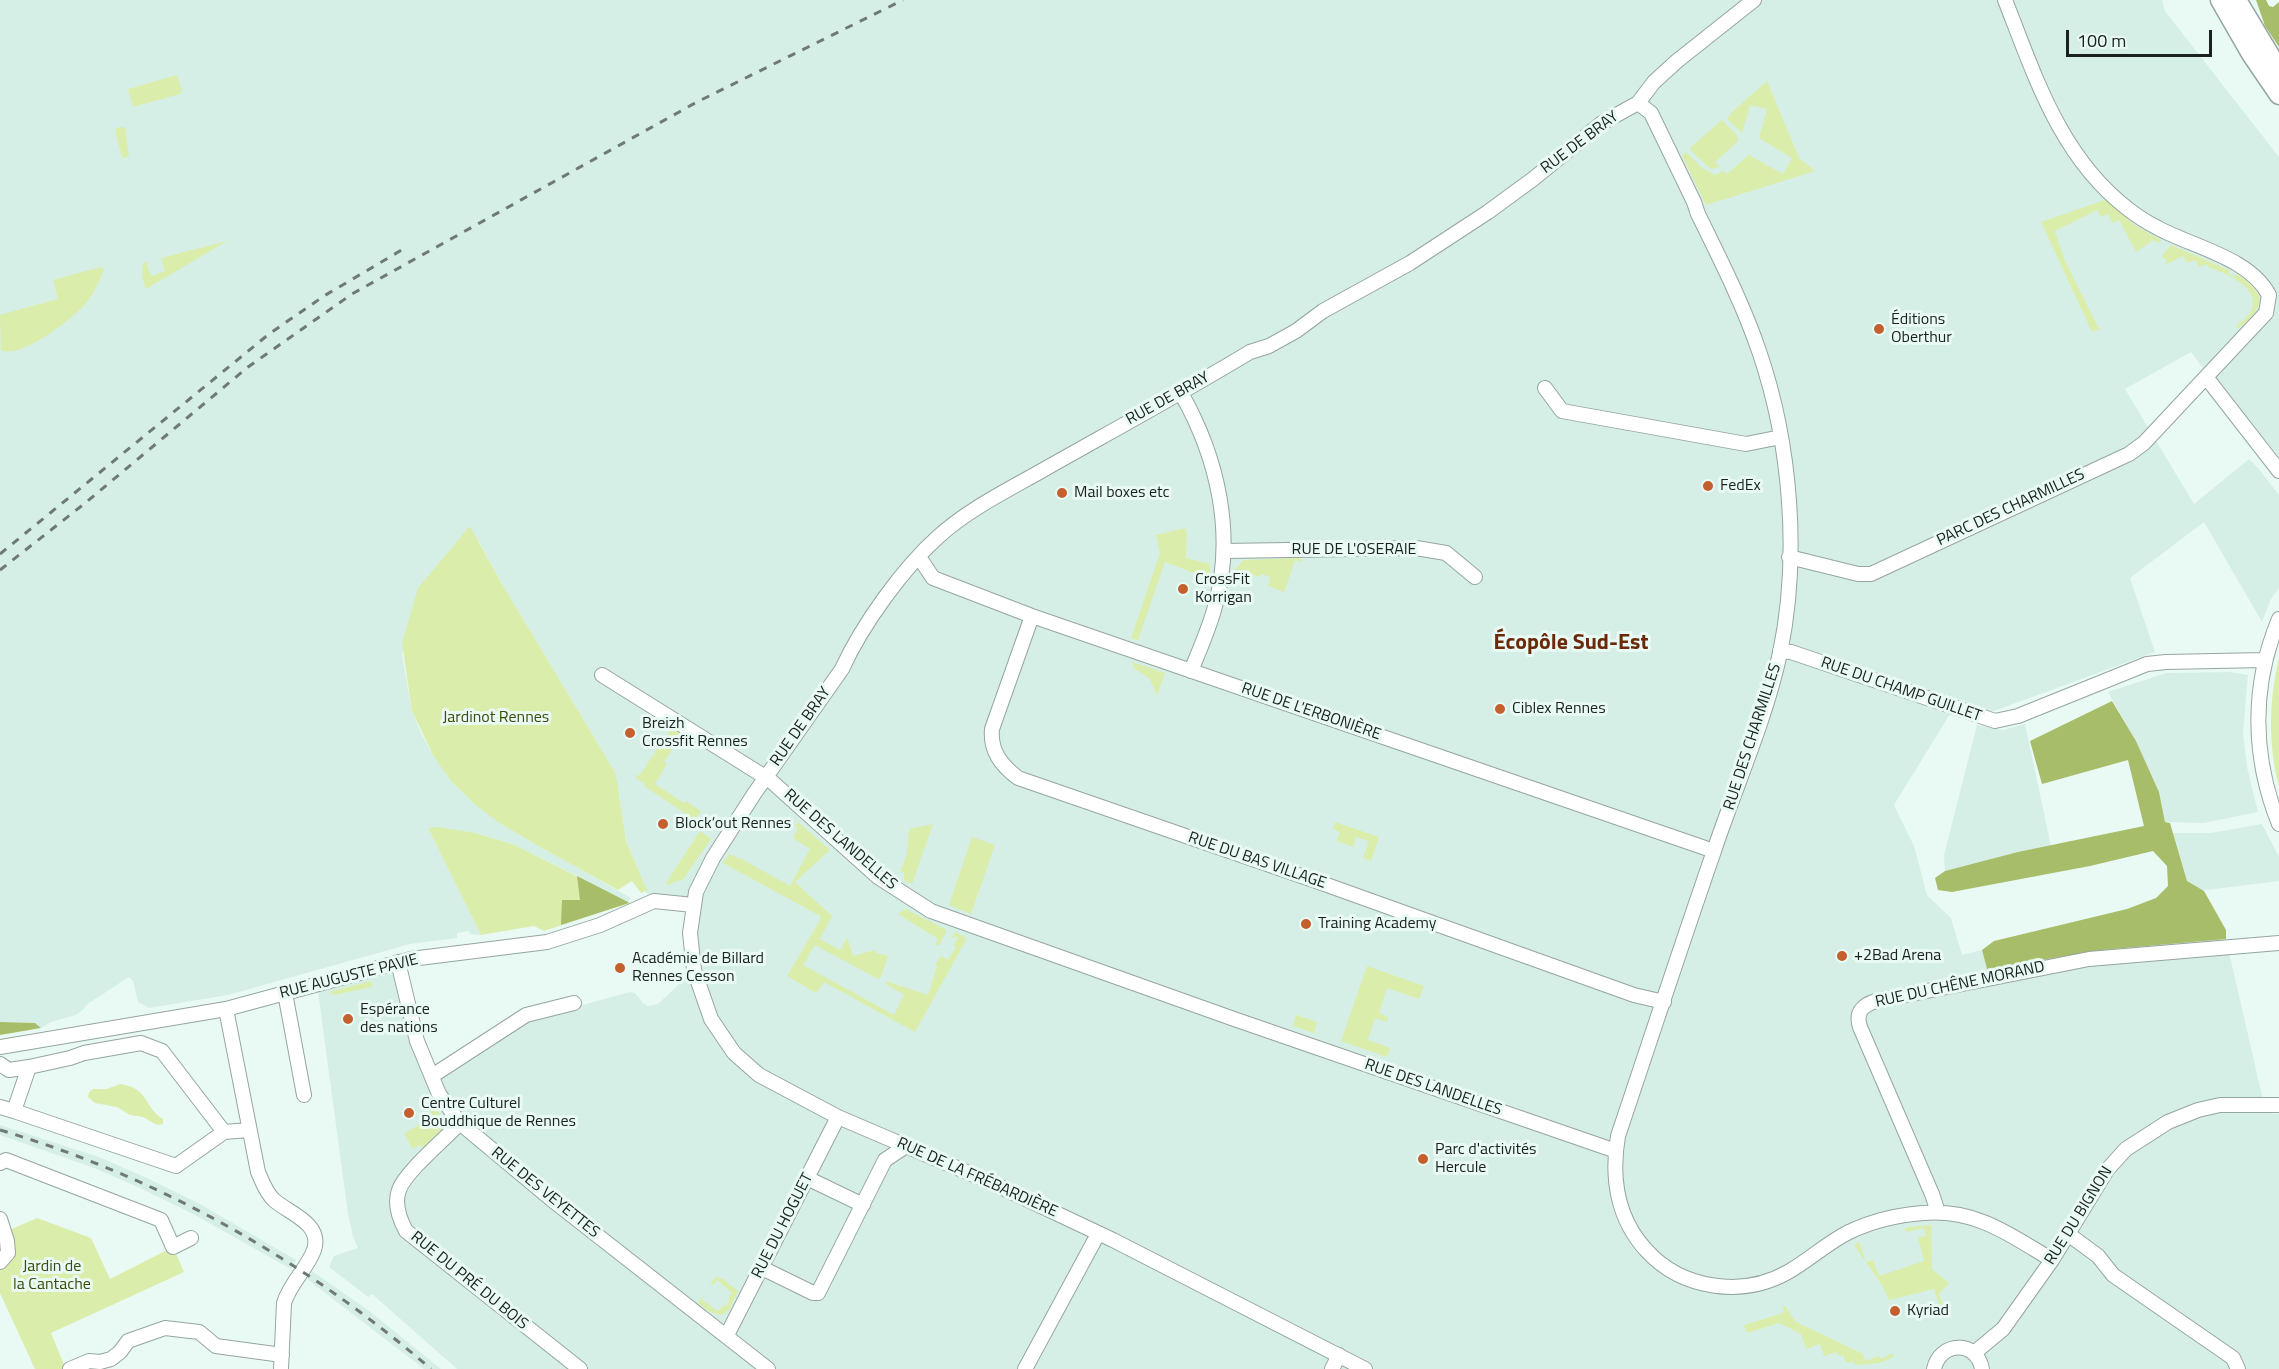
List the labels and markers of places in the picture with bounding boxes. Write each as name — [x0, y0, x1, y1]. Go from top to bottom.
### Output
place label: Éditions Oberthur — [1891, 310, 1952, 348]
marker: Éditions Oberthur — [1872, 322, 1886, 336]
place label: FedEx — [1720, 476, 1761, 496]
marker: FedEx — [1701, 479, 1715, 493]
place label: Mail boxes etc — [1074, 483, 1170, 503]
marker: Mail boxes etc — [1055, 486, 1069, 500]
place label: CrossFit Korrigan — [1195, 570, 1252, 608]
marker: CrossFit Korrigan — [1176, 582, 1190, 596]
place label: Ciblex Rennes — [1512, 699, 1606, 719]
marker: Ciblex Rennes — [1493, 702, 1507, 716]
place label: Breizh Crossfit Rennes — [642, 714, 748, 752]
marker: Breizh Crossfit Rennes — [623, 726, 637, 740]
place label: Block’out Rennes — [675, 814, 791, 834]
marker: Block’out Rennes — [656, 817, 670, 831]
place label: Training Academy — [1318, 914, 1437, 934]
marker: Training Academy — [1299, 917, 1313, 931]
place label: +2Bad Arena — [1854, 946, 1941, 966]
place label: Académie de Billard Rennes Cesson — [632, 949, 764, 987]
marker: +2Bad Arena — [1835, 949, 1849, 963]
marker: Académie de Billard Rennes Cesson — [613, 961, 627, 975]
place label: Espérance des nations — [360, 1000, 438, 1038]
marker: Espérance des nations — [341, 1012, 355, 1026]
place label: Centre Culturel Bouddhique de Rennes — [421, 1094, 576, 1132]
marker: Centre Culturel Bouddhique de Rennes — [402, 1106, 416, 1120]
place label: Parc d'activités Hercule — [1435, 1140, 1537, 1178]
marker: Parc d'activités Hercule — [1416, 1152, 1430, 1166]
place label: Kyriad — [1907, 1301, 1949, 1321]
marker: Kyriad — [1888, 1304, 1902, 1318]

